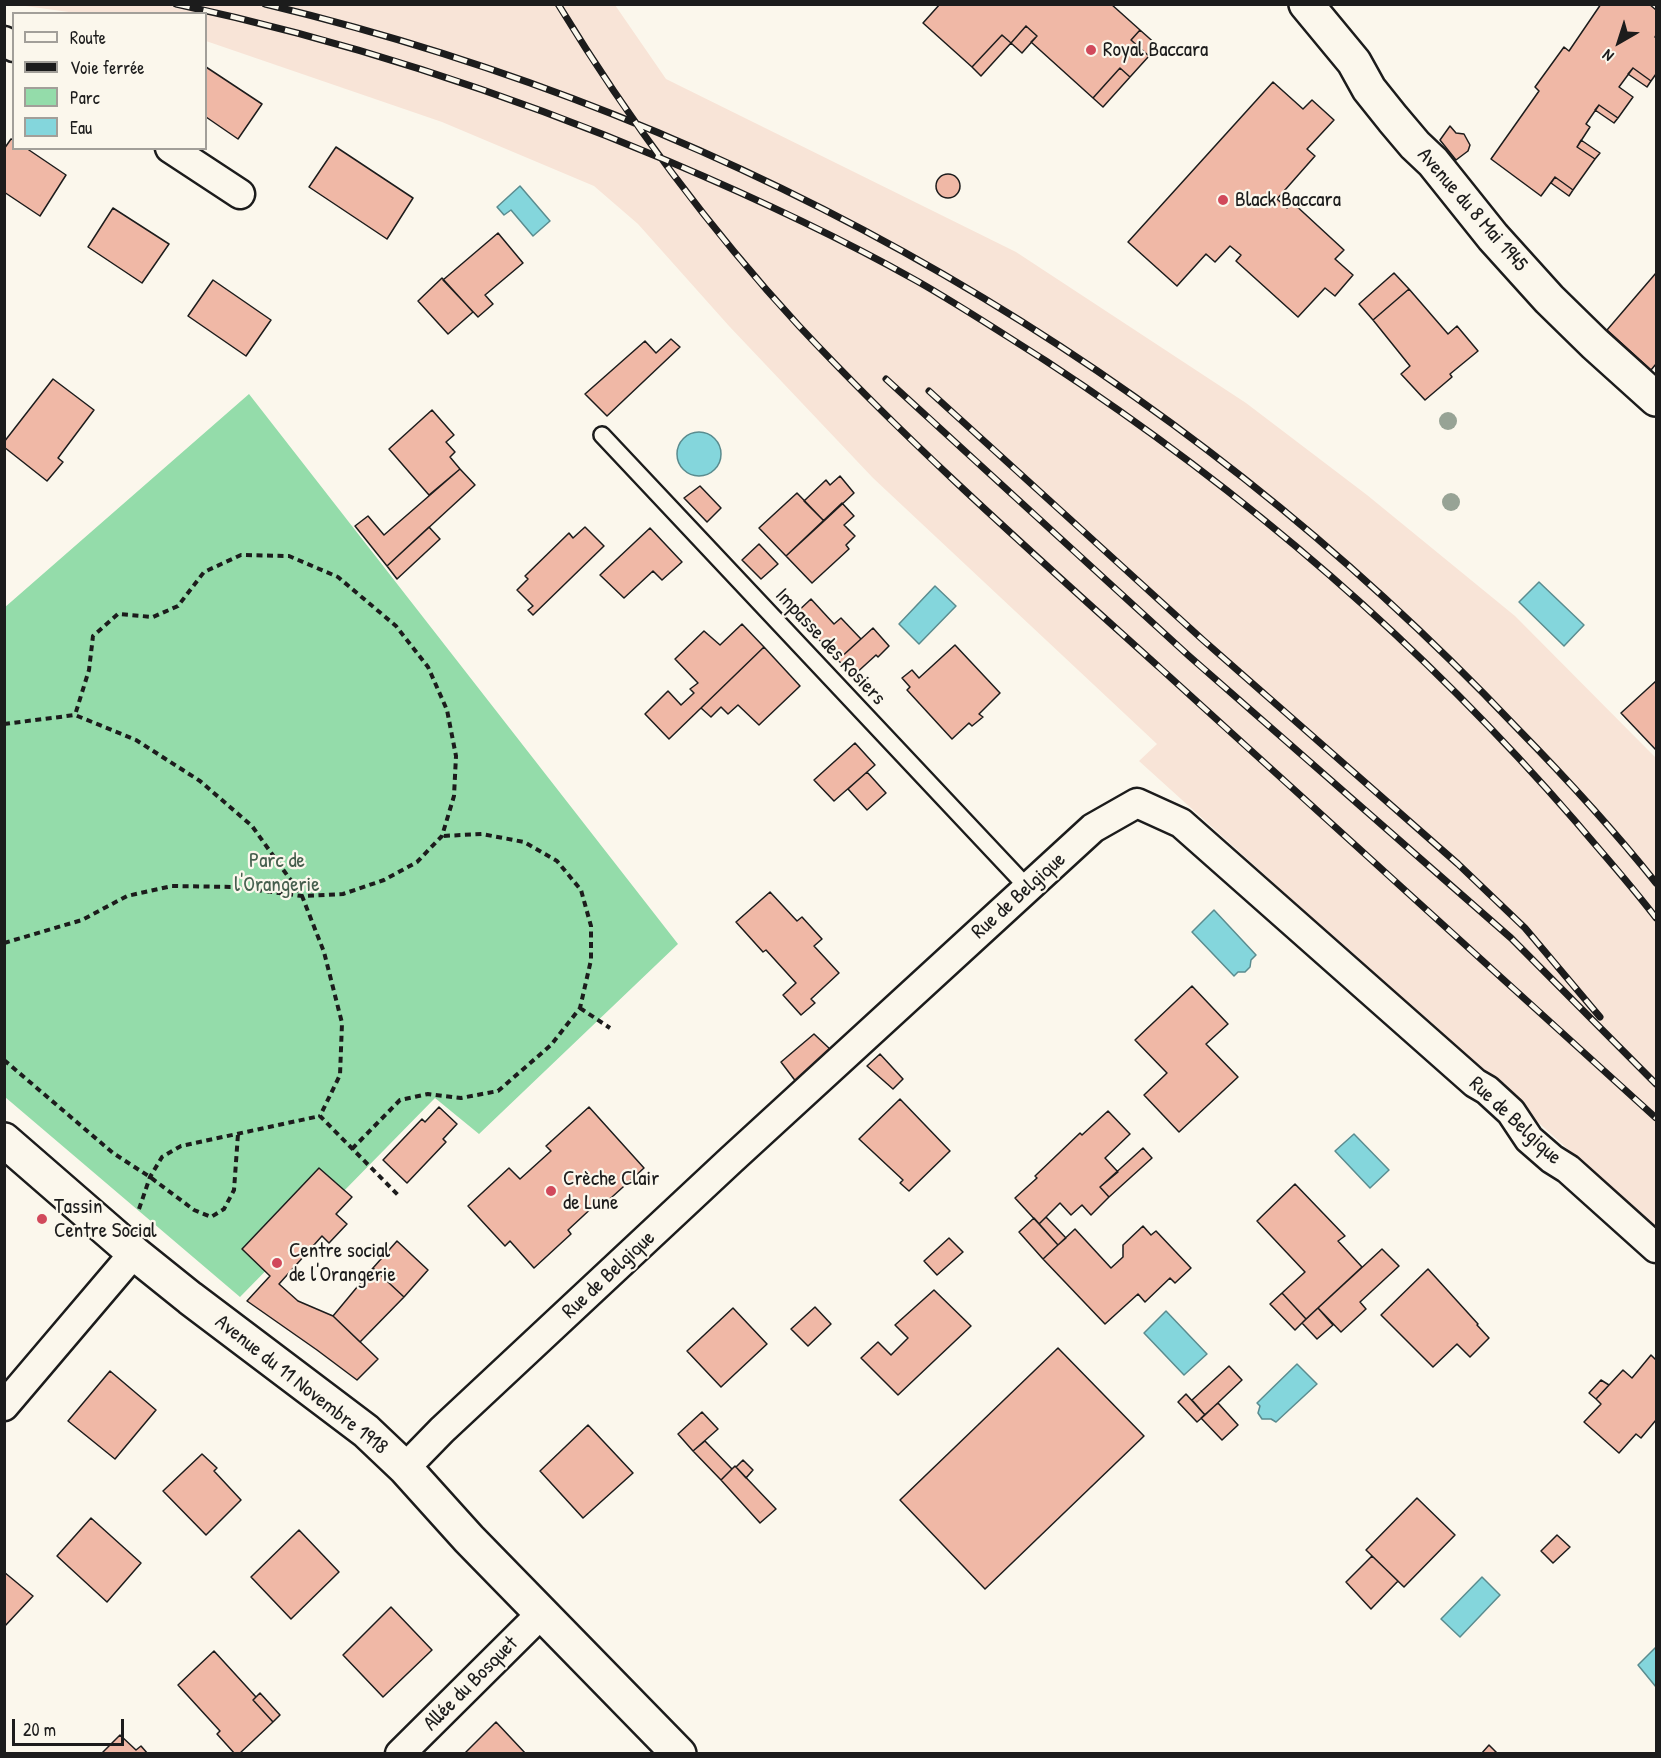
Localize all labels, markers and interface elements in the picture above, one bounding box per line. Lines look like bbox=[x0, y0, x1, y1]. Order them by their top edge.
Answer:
legend bbox=[12, 12, 207, 150]
north arrow bbox=[1589, 12, 1649, 72]
text: Route bbox=[70, 25, 106, 50]
place label: Royal Baccara bbox=[1103, 37, 1208, 63]
marker: Royal Baccara bbox=[1084, 43, 1098, 57]
text: N bbox=[1597, 45, 1618, 67]
text: Voie ferrée bbox=[70, 55, 145, 80]
text: Parc bbox=[70, 85, 100, 110]
text: Eau bbox=[70, 115, 92, 140]
street label: Avenue du 8 Mai 1945 bbox=[1411, 143, 1533, 277]
place label: Black Baccara bbox=[1235, 187, 1341, 213]
marker: Black Baccara bbox=[1216, 193, 1230, 207]
street label: Impasse des Rosiers bbox=[769, 583, 891, 711]
street label: Rue de Belgique bbox=[967, 847, 1071, 945]
park label: Parc de l'Orangerie bbox=[234, 848, 320, 898]
street label: Rue de Belgique bbox=[1463, 1072, 1567, 1170]
place label: Crèche Clair de Lune bbox=[563, 1166, 659, 1216]
marker: Crèche Clair de Lune bbox=[544, 1184, 558, 1198]
place label: Tassin Centre Social bbox=[54, 1194, 157, 1244]
marker: Tassin Centre Social bbox=[35, 1212, 49, 1226]
street label: Rue de Belgique bbox=[557, 1226, 661, 1324]
place label: Centre social de l'Orangerie bbox=[289, 1238, 396, 1288]
marker: Centre social de l'Orangerie bbox=[270, 1256, 284, 1270]
street label: Avenue du 11 Novembre 1918 bbox=[210, 1310, 392, 1460]
street label: Allée du Bosquet bbox=[419, 1632, 523, 1736]
scale bar bbox=[15, 1707, 128, 1745]
text: 20 m bbox=[23, 1717, 56, 1742]

